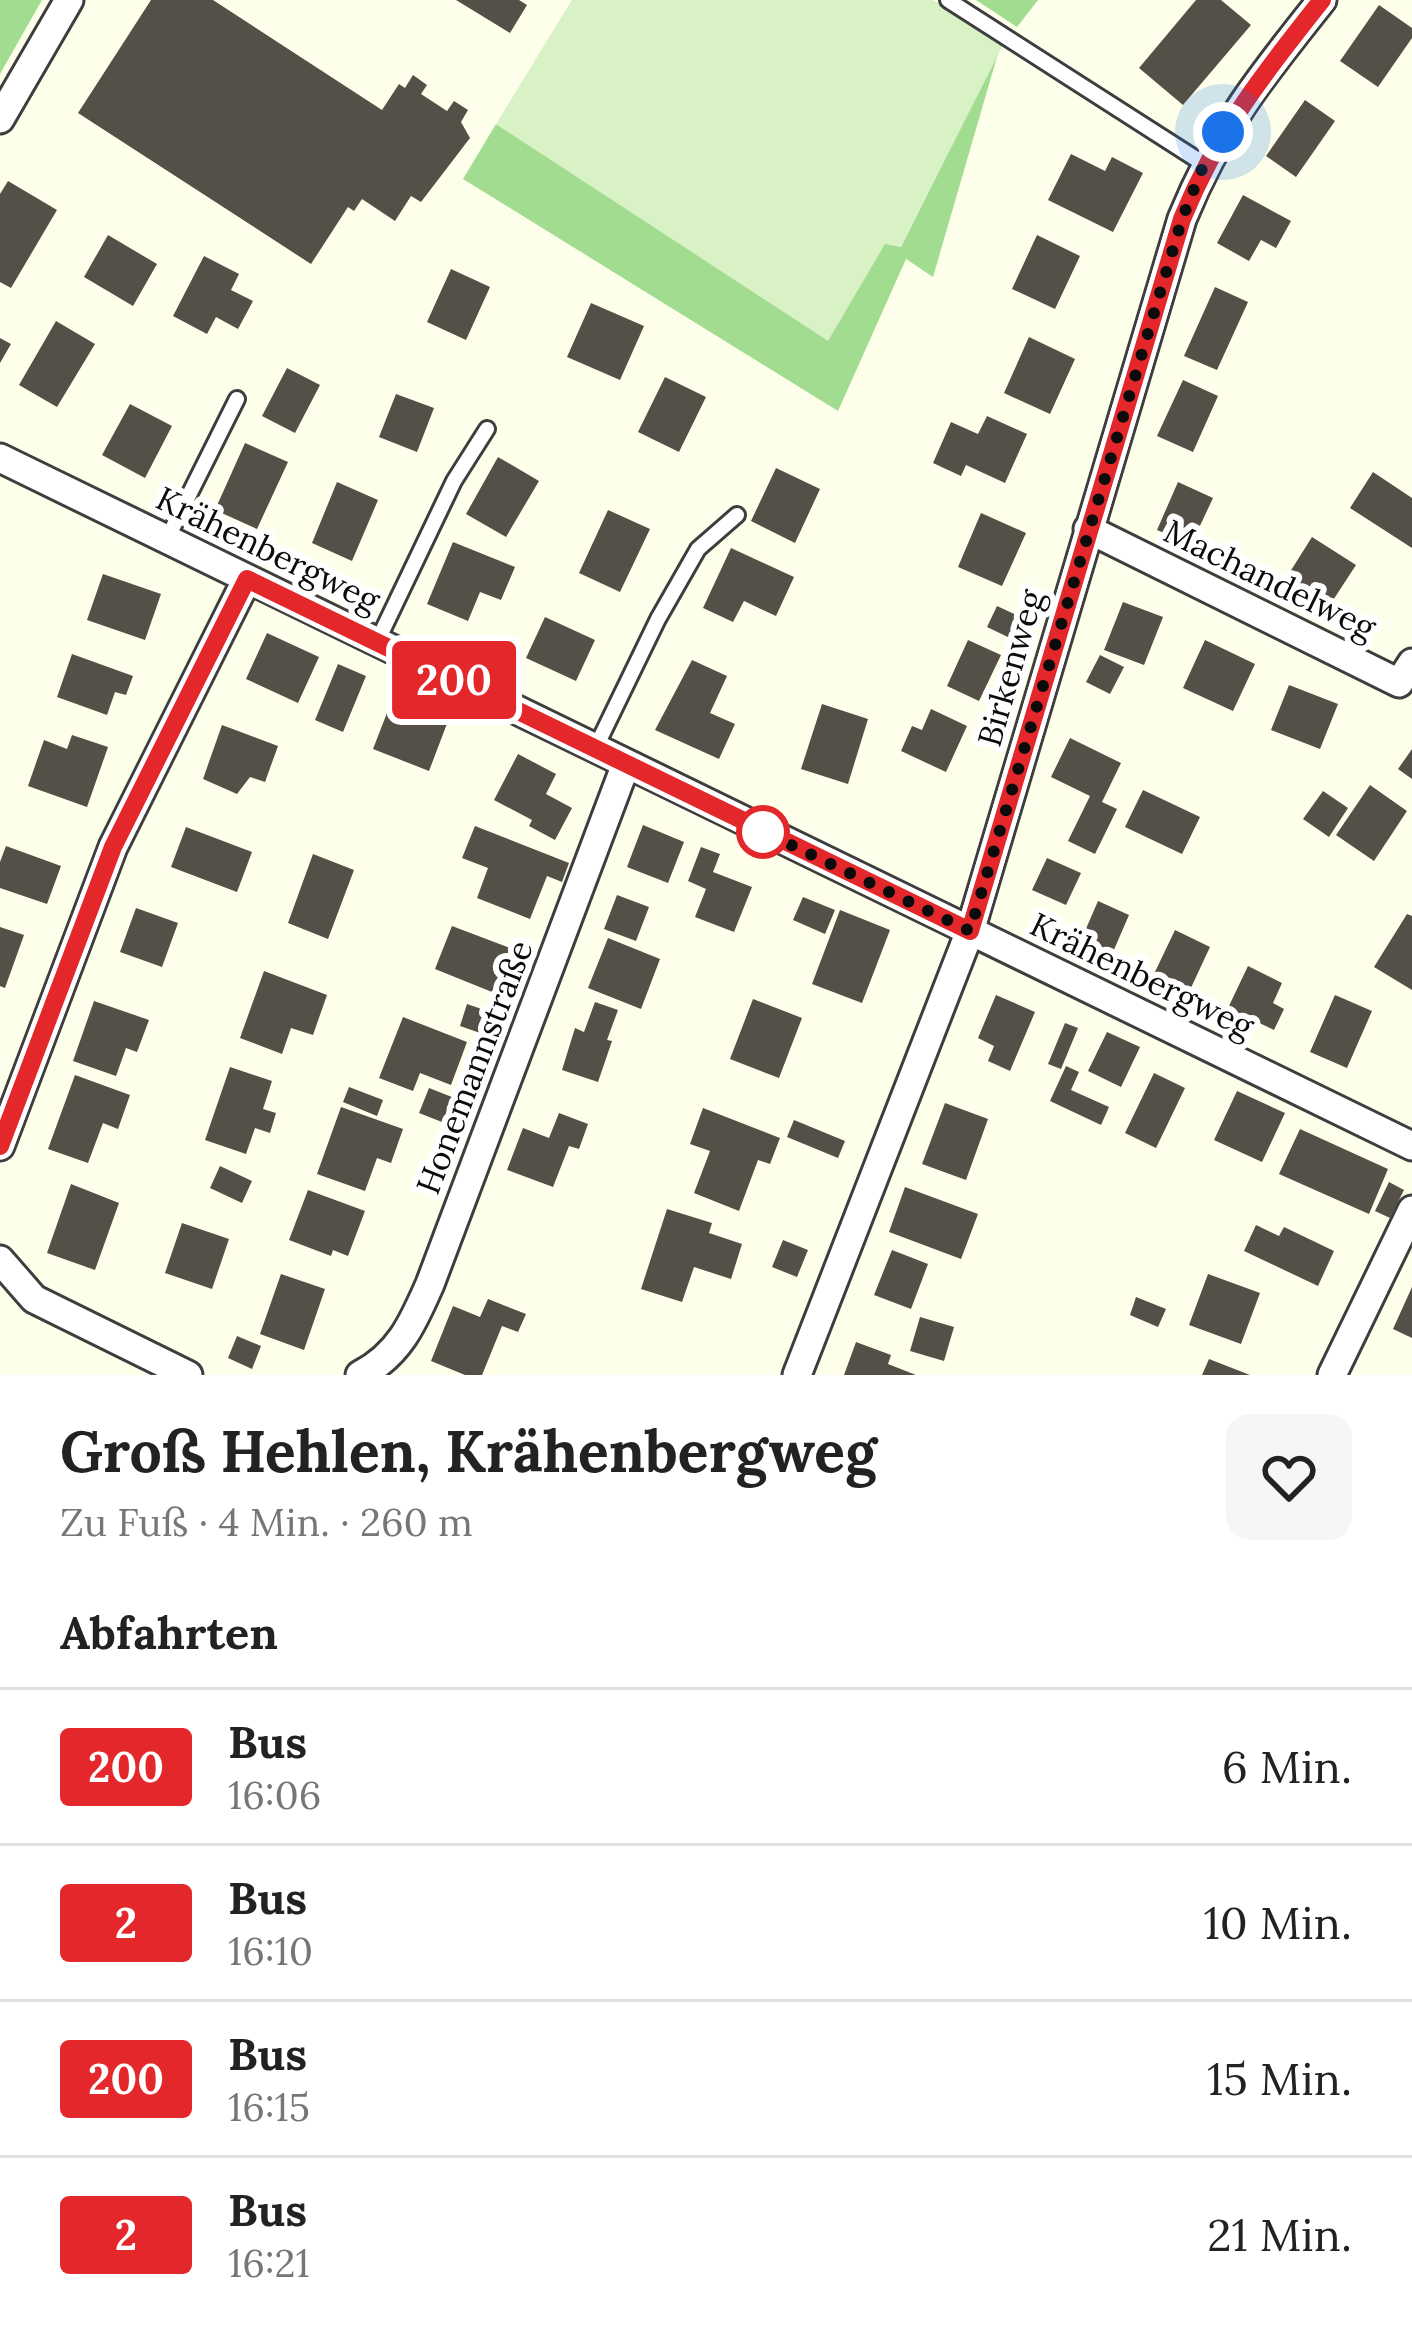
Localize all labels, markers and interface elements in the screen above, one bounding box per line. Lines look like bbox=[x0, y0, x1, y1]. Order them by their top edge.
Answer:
your location bbox=[1193, 102, 1253, 162]
street label: Krähenbergweg bbox=[149, 477, 387, 622]
street label: Machandelweg bbox=[1157, 510, 1383, 649]
street label: Birkenweg bbox=[968, 584, 1053, 751]
line badge: 200 bbox=[385, 641, 523, 719]
text: 200 bbox=[416, 653, 492, 707]
unlabelled marker bbox=[738, 807, 788, 857]
street label: Krähenbergweg bbox=[1023, 903, 1261, 1048]
street label: Honemannstraße bbox=[406, 934, 542, 1200]
button: heart bbox=[1226, 1414, 1352, 1540]
text: Groß Hehlen, Krähenbergweg bbox=[60, 1415, 877, 1488]
text: Zu Fuß · 4 Min. · 260 m bbox=[60, 1497, 473, 1547]
text: Abfahrten bbox=[60, 1604, 278, 1661]
text: Bus bbox=[228, 1713, 307, 1770]
text: 6 Min. bbox=[1222, 1738, 1352, 1795]
text: 200 bbox=[88, 1740, 164, 1794]
text: 16:06 bbox=[228, 1770, 321, 1820]
text: Bus bbox=[228, 1869, 307, 1926]
text: 10 Min. bbox=[1203, 1894, 1352, 1951]
text: 2 bbox=[115, 1896, 137, 1950]
text: 16:10 bbox=[228, 1926, 313, 1976]
text: Bus bbox=[228, 2025, 307, 2082]
text: 15 Min. bbox=[1207, 2050, 1352, 2107]
text: 200 bbox=[88, 2052, 164, 2106]
text: 16:15 bbox=[228, 2082, 310, 2132]
text: Bus bbox=[228, 2181, 307, 2238]
text: 21 Min. bbox=[1207, 2206, 1352, 2263]
text: 2 bbox=[115, 2208, 137, 2262]
text: 16:21 bbox=[228, 2238, 310, 2288]

